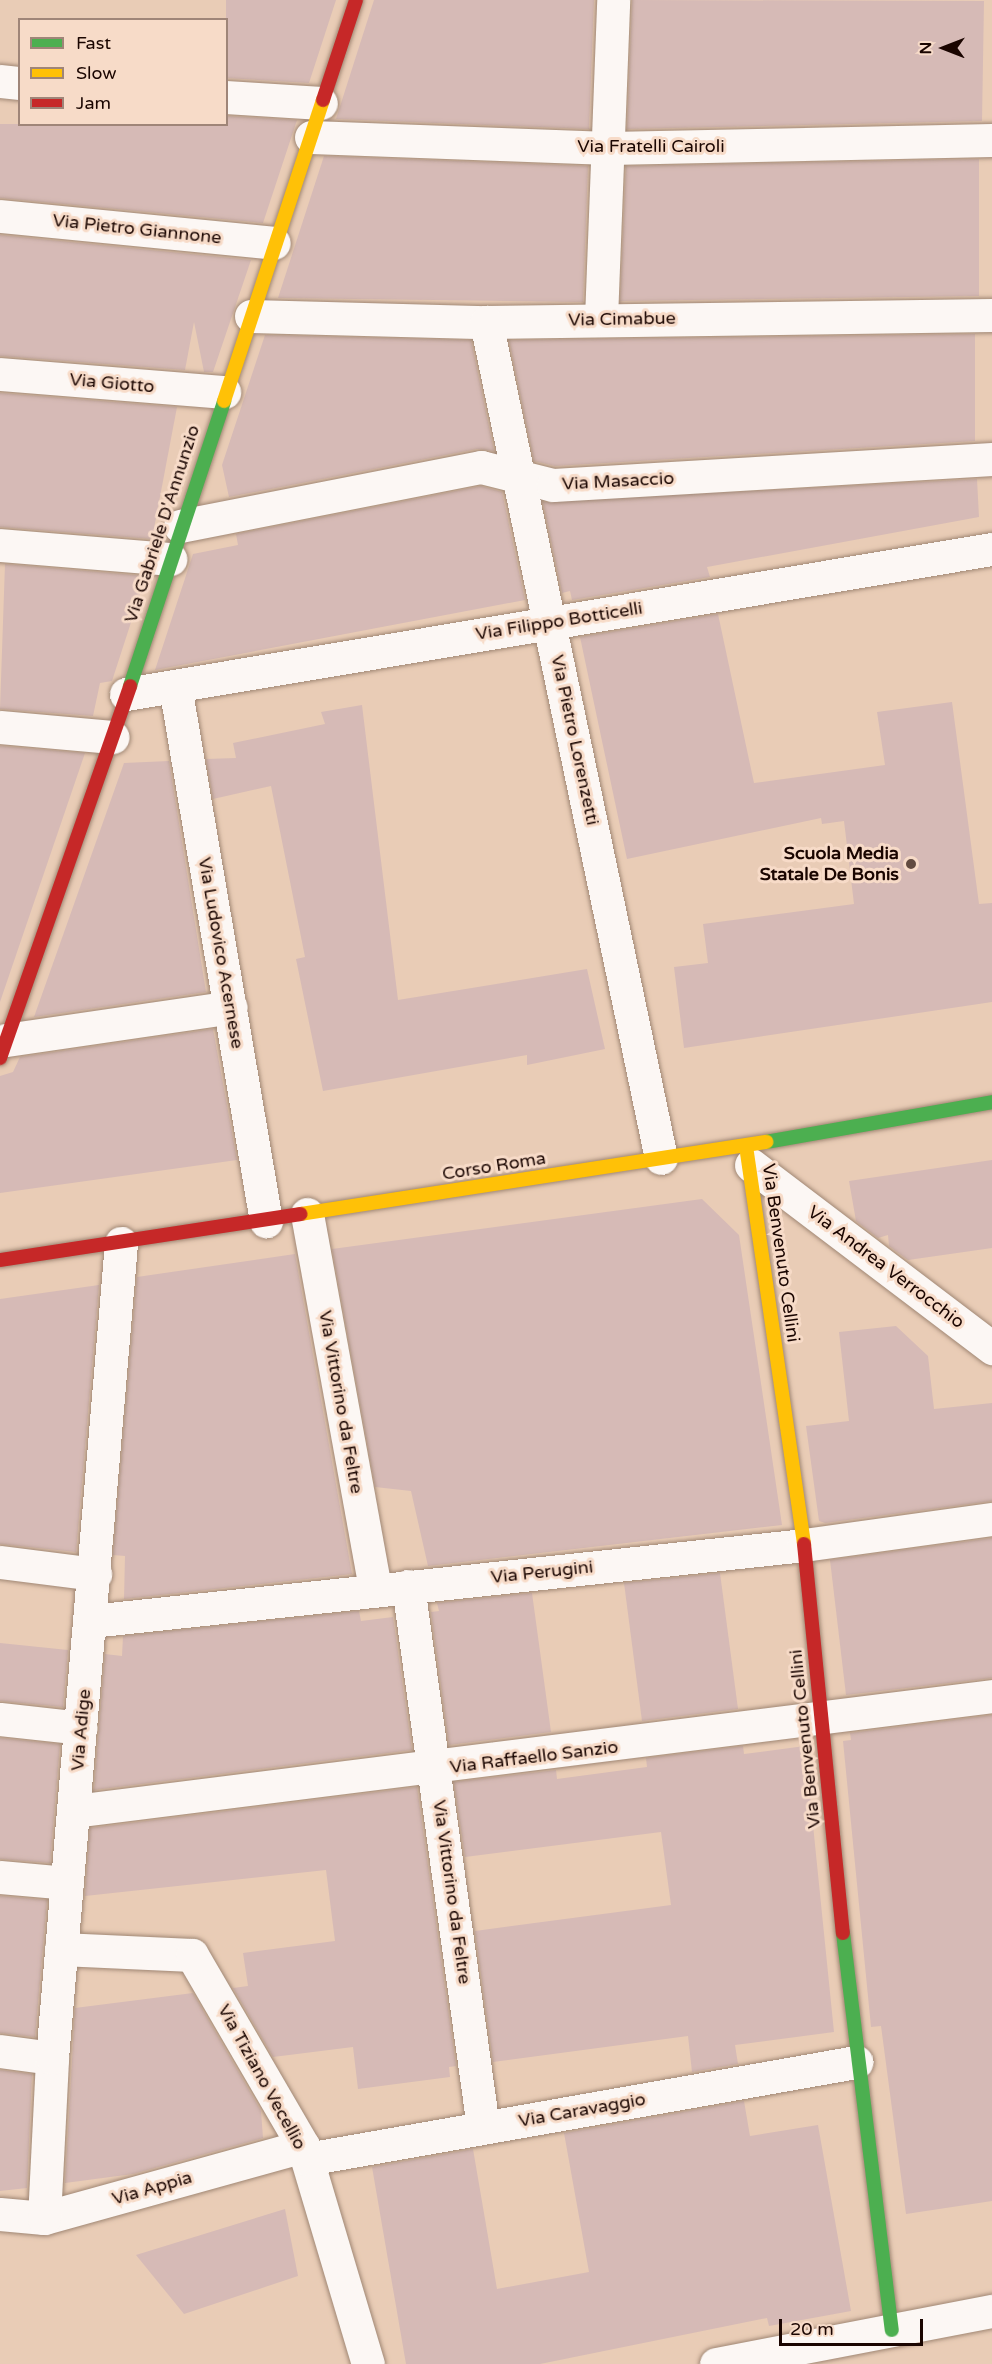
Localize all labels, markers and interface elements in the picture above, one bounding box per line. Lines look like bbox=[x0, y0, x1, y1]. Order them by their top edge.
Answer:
legend bbox=[18, 18, 228, 126]
north arrow bbox=[914, 18, 974, 78]
text: Fast bbox=[76, 32, 111, 54]
text: N bbox=[916, 42, 936, 54]
text: Slow bbox=[76, 62, 117, 84]
text: Jam bbox=[76, 92, 111, 114]
street label: Via Fratelli Cairoli bbox=[577, 135, 725, 157]
street label: Via Pietro Giannone bbox=[52, 209, 222, 249]
street label: Via Cimabue bbox=[568, 307, 676, 331]
street label: Via Giotto bbox=[69, 369, 155, 397]
street label: Via Gabriele D'Annunzio bbox=[120, 422, 204, 626]
street label: Via Masaccio bbox=[561, 467, 675, 495]
street label: Via Filippo Botticelli bbox=[474, 597, 644, 645]
street label: Via Pietro Lorenzetti bbox=[546, 653, 604, 827]
place label: Scuola Media Statale De Bonis bbox=[760, 843, 899, 886]
street label: Via Ludovico Acernese bbox=[194, 856, 248, 1050]
marker: Scuola Media Statale De Bonis bbox=[904, 857, 918, 871]
street label: Corso Roma bbox=[441, 1147, 547, 1185]
street label: Via Benvenuto Cellini bbox=[758, 1162, 804, 1344]
street label: Via Andrea Verrocchio bbox=[803, 1201, 969, 1333]
street label: Via Vittorino da Feltre bbox=[314, 1309, 368, 1495]
street label: Via Perugini bbox=[490, 1556, 594, 1588]
street label: Via Benvenuto Cellini bbox=[785, 1648, 825, 1830]
street label: Via Adige bbox=[67, 1688, 95, 1772]
street label: Via Raffaello Sanzio bbox=[449, 1736, 619, 1778]
street label: Via Vittorino da Feltre bbox=[428, 1799, 476, 1985]
street label: Via Tiziano Vecellio bbox=[213, 2001, 311, 2153]
street label: Via Caravaggio bbox=[517, 2088, 647, 2132]
street label: Via Appia bbox=[110, 2166, 194, 2210]
scale bar bbox=[782, 2307, 926, 2345]
text: 20 m bbox=[790, 2318, 834, 2340]

